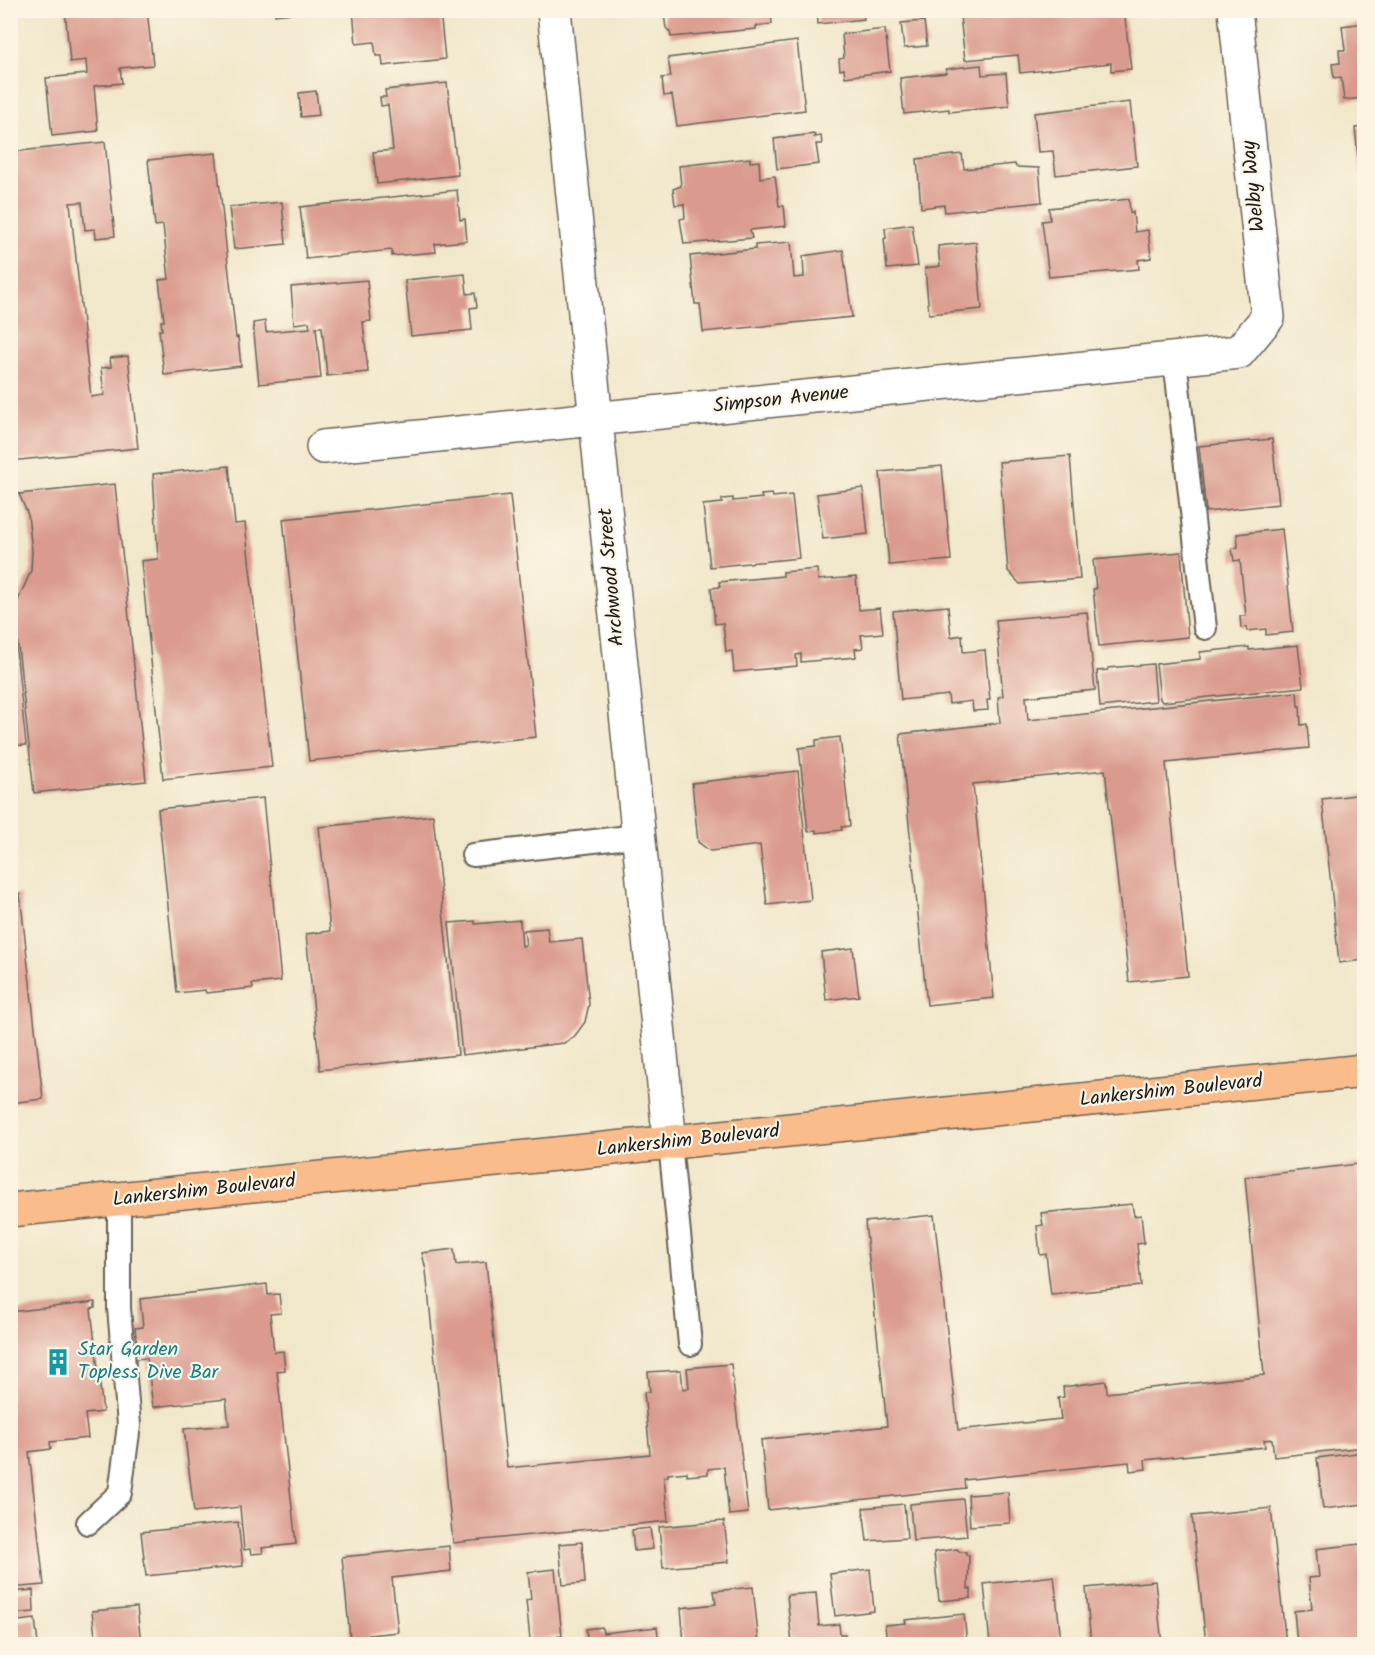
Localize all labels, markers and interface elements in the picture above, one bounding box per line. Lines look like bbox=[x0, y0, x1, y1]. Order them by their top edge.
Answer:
street label: Welby Way bbox=[1233, 138, 1275, 233]
street label: Simpson Avenue bbox=[712, 377, 850, 423]
street label: Archwood Street bbox=[590, 506, 634, 647]
street label: Lankershim Boulevard bbox=[1078, 1065, 1265, 1117]
street label: Lankershim Boulevard bbox=[595, 1115, 782, 1167]
street label: Lankershim Boulevard bbox=[111, 1165, 298, 1217]
place label: Star Garden Topless Dive Bar bbox=[78, 1334, 220, 1389]
building icon: Star Garden Topless Dive Bar bbox=[43, 1347, 73, 1377]

